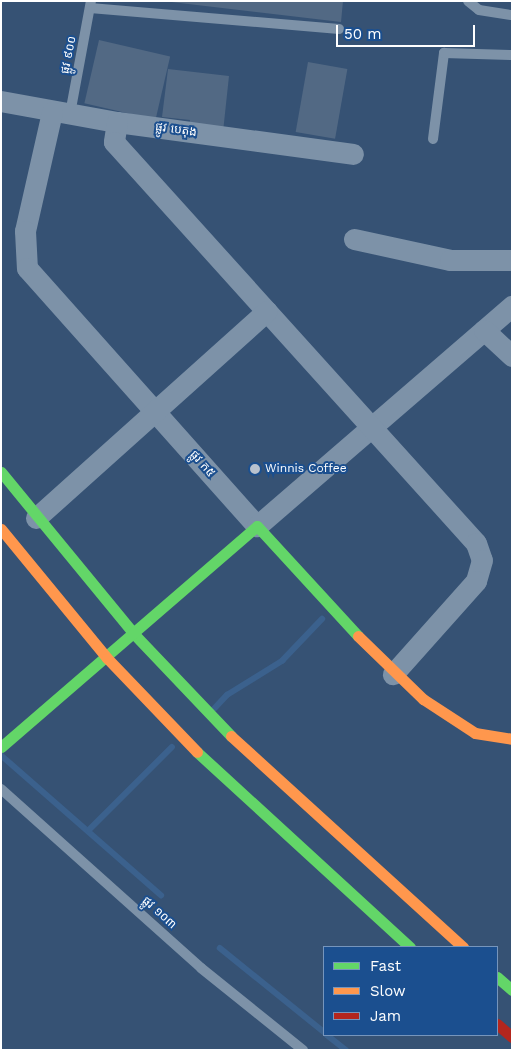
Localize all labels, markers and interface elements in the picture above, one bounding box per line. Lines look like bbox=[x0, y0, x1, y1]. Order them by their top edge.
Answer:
scale bar bbox=[338, 15, 477, 47]
text: 50 m bbox=[344, 25, 381, 43]
street label: ផ្លូវ ៩០០ bbox=[58, 35, 80, 75]
street label: ផ្លូវ បេតុង bbox=[154, 120, 198, 140]
street label: ផ្លូវ ក៥ bbox=[186, 448, 218, 480]
place label: Winnis Coffee bbox=[265, 462, 347, 476]
marker: Winnis Coffee bbox=[249, 463, 261, 475]
street label: ផ្លូវ ១០៣ bbox=[139, 894, 179, 932]
legend bbox=[323, 946, 498, 1036]
text: Fast bbox=[370, 957, 401, 975]
text: Slow bbox=[370, 982, 406, 1000]
text: Jam bbox=[370, 1007, 401, 1025]

